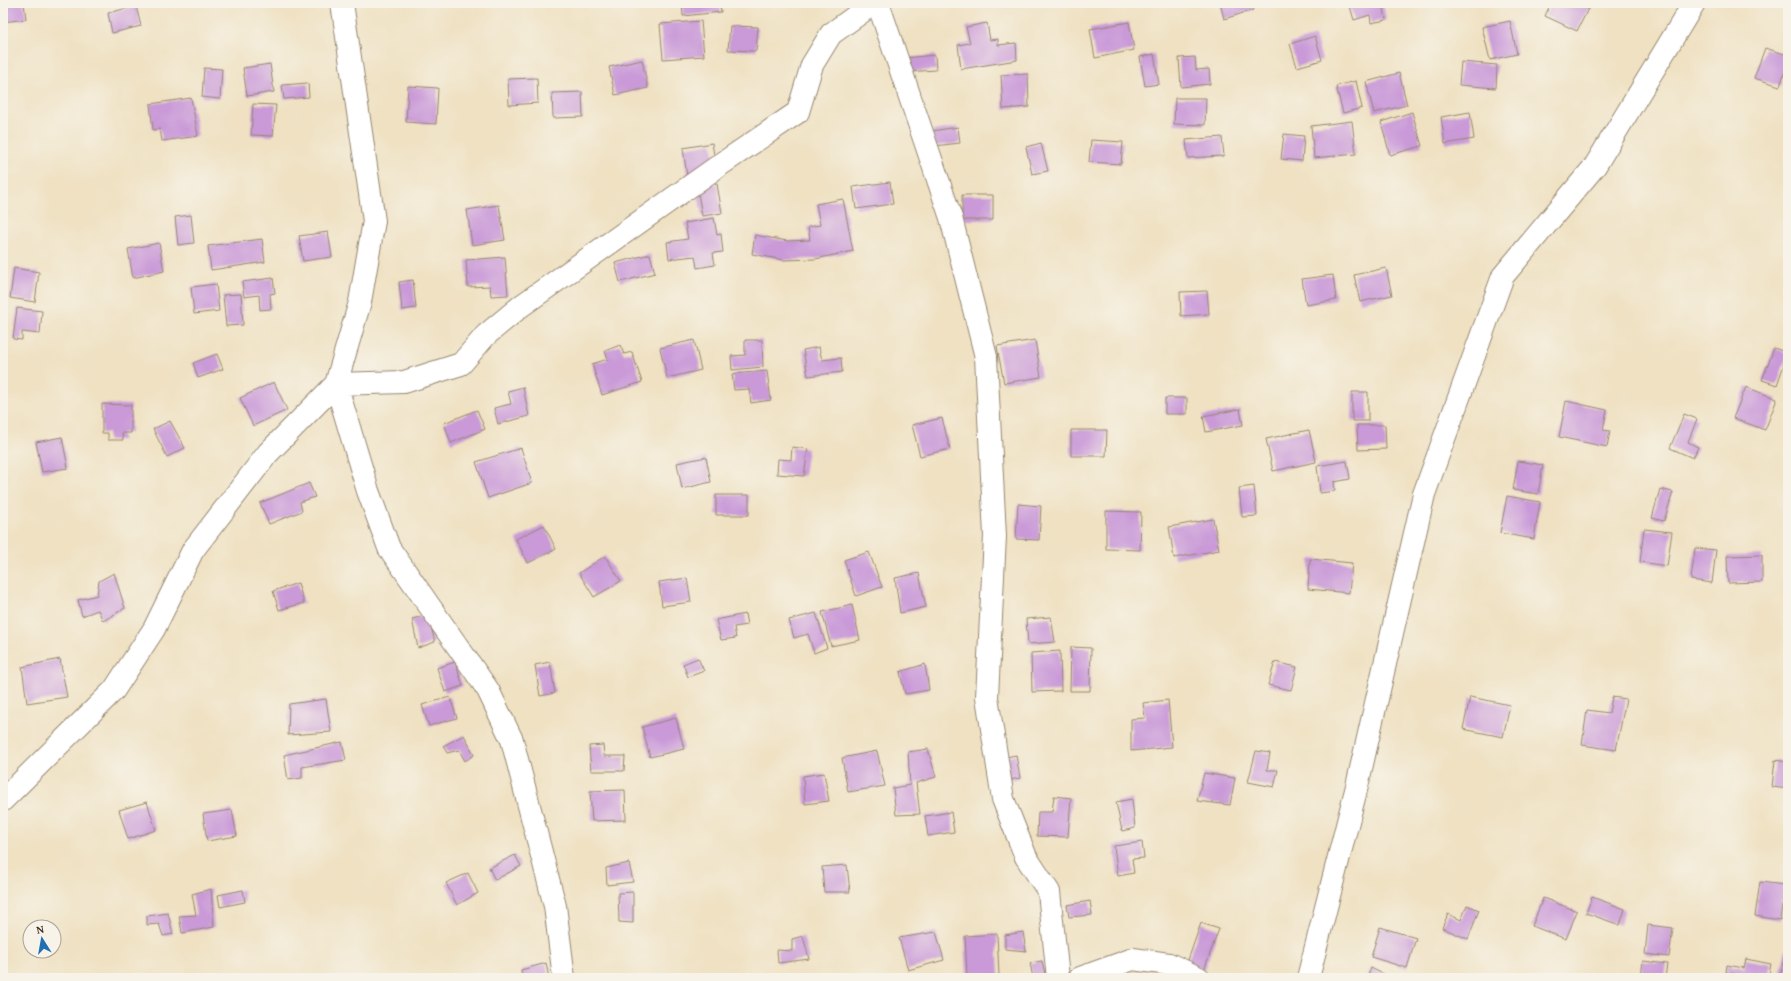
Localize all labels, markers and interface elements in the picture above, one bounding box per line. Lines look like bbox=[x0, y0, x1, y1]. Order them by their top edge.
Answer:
north arrow bbox=[22, 919, 62, 959]
text: N bbox=[35, 921, 46, 938]

